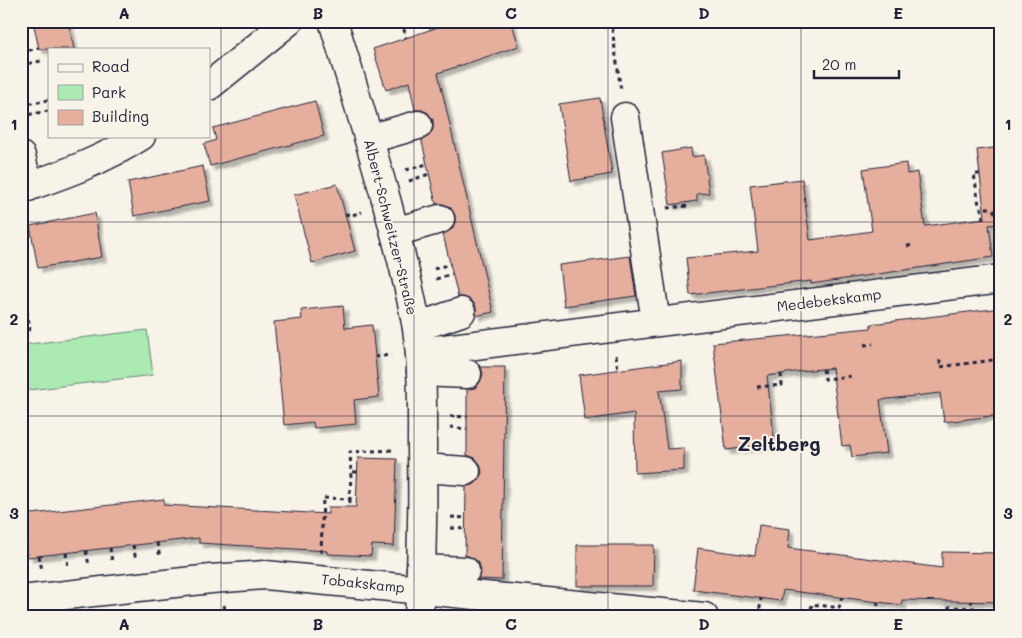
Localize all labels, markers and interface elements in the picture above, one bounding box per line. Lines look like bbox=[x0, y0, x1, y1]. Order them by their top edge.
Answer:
text: A bbox=[118, 2, 130, 23]
text: B bbox=[313, 2, 323, 23]
text: C bbox=[505, 2, 517, 23]
text: D bbox=[698, 2, 710, 23]
text: E bbox=[893, 2, 903, 23]
legend bbox=[48, 48, 210, 138]
scale bar bbox=[814, 48, 900, 80]
text: 20 m bbox=[822, 54, 856, 74]
text: Road bbox=[92, 56, 129, 76]
text: Park bbox=[92, 82, 126, 102]
text: Building bbox=[92, 106, 149, 126]
text: 1 bbox=[10, 113, 18, 134]
text: 1 bbox=[1004, 113, 1012, 134]
street label: Albert-Schweitzer-Straße bbox=[360, 137, 422, 317]
street label: Medebekskamp bbox=[776, 284, 882, 316]
text: 2 bbox=[10, 308, 19, 329]
text: 2 bbox=[1004, 308, 1013, 329]
district label: Zeltberg bbox=[737, 431, 821, 456]
text: 3 bbox=[9, 502, 19, 523]
text: 3 bbox=[1003, 502, 1013, 523]
street label: Tobakskamp bbox=[320, 569, 406, 597]
text: A bbox=[118, 613, 130, 634]
text: B bbox=[313, 613, 323, 634]
text: C bbox=[505, 613, 517, 634]
text: D bbox=[698, 613, 710, 634]
text: E bbox=[893, 613, 903, 634]

